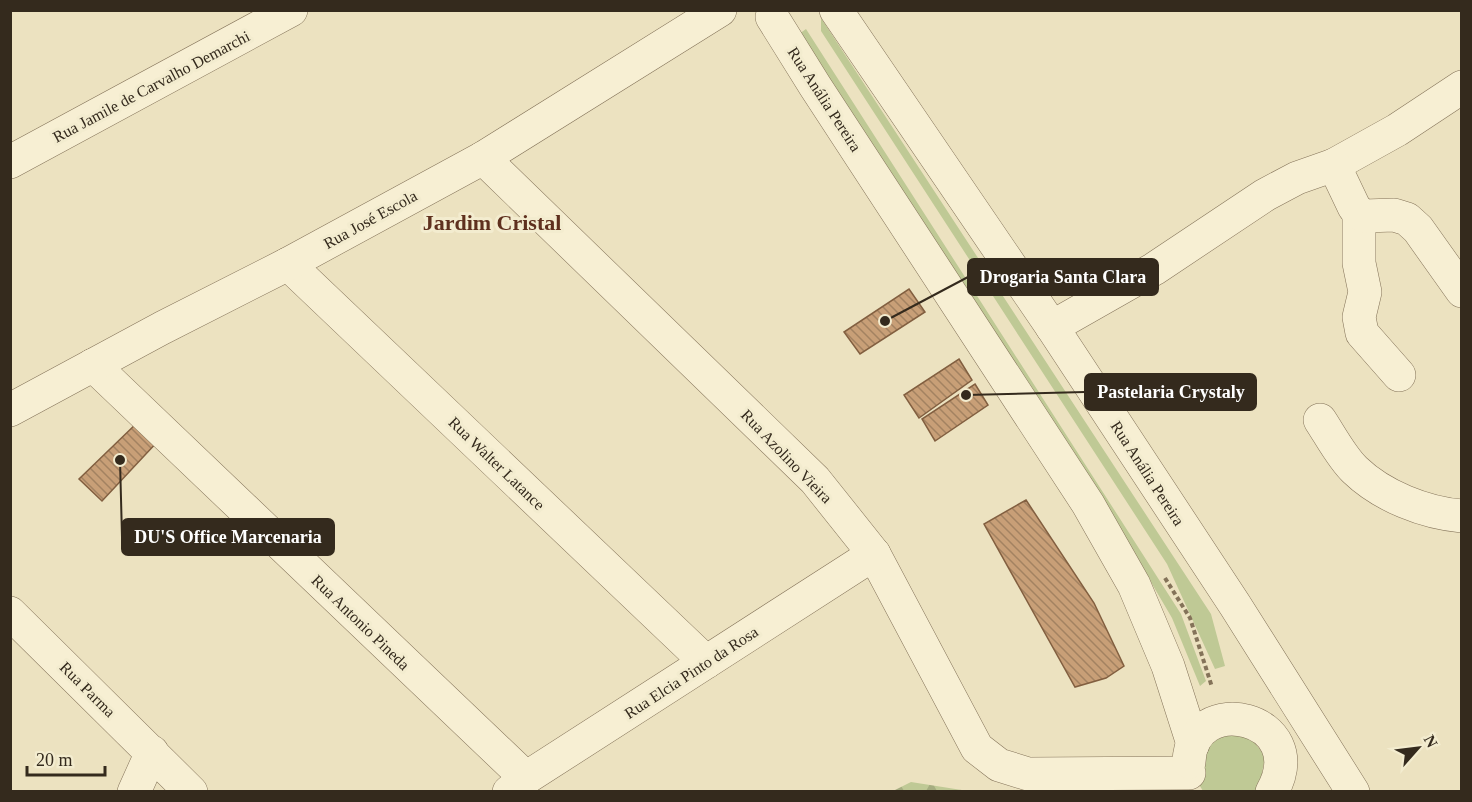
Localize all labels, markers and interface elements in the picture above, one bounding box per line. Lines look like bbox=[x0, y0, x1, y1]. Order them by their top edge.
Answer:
street label: Rua Jamile de Carvalho Demarchi bbox=[50, 27, 253, 146]
street label: Rua Anália Pereira bbox=[785, 44, 865, 155]
street label: Rua José Escola bbox=[321, 187, 420, 252]
district label: Jardim Cristal bbox=[423, 210, 561, 235]
callout: Drogaria Santa Clara bbox=[968, 259, 1158, 295]
text: Drogaria Santa Clara bbox=[980, 267, 1146, 287]
callout: Pastelaria Crystaly bbox=[1085, 374, 1256, 410]
text: Pastelaria Crystaly bbox=[1097, 382, 1245, 402]
street label: Rua Azolino Vieira bbox=[738, 406, 836, 507]
street label: Rua Walter Latance bbox=[445, 413, 548, 513]
street label: Rua Anália Pereira bbox=[1108, 418, 1188, 529]
callout: DU'S Office Marcenaria bbox=[122, 519, 334, 555]
text: DU'S Office Marcenaria bbox=[134, 527, 322, 547]
street label: Rua Antonio Pineda bbox=[308, 571, 413, 673]
street label: Rua Elcia Pinto da Rosa bbox=[621, 623, 761, 722]
street label: Rua Parma bbox=[57, 658, 119, 720]
north arrow bbox=[1388, 718, 1448, 778]
text: N bbox=[1421, 732, 1441, 751]
scale bar bbox=[27, 739, 105, 777]
text: 20 m bbox=[36, 750, 73, 770]

